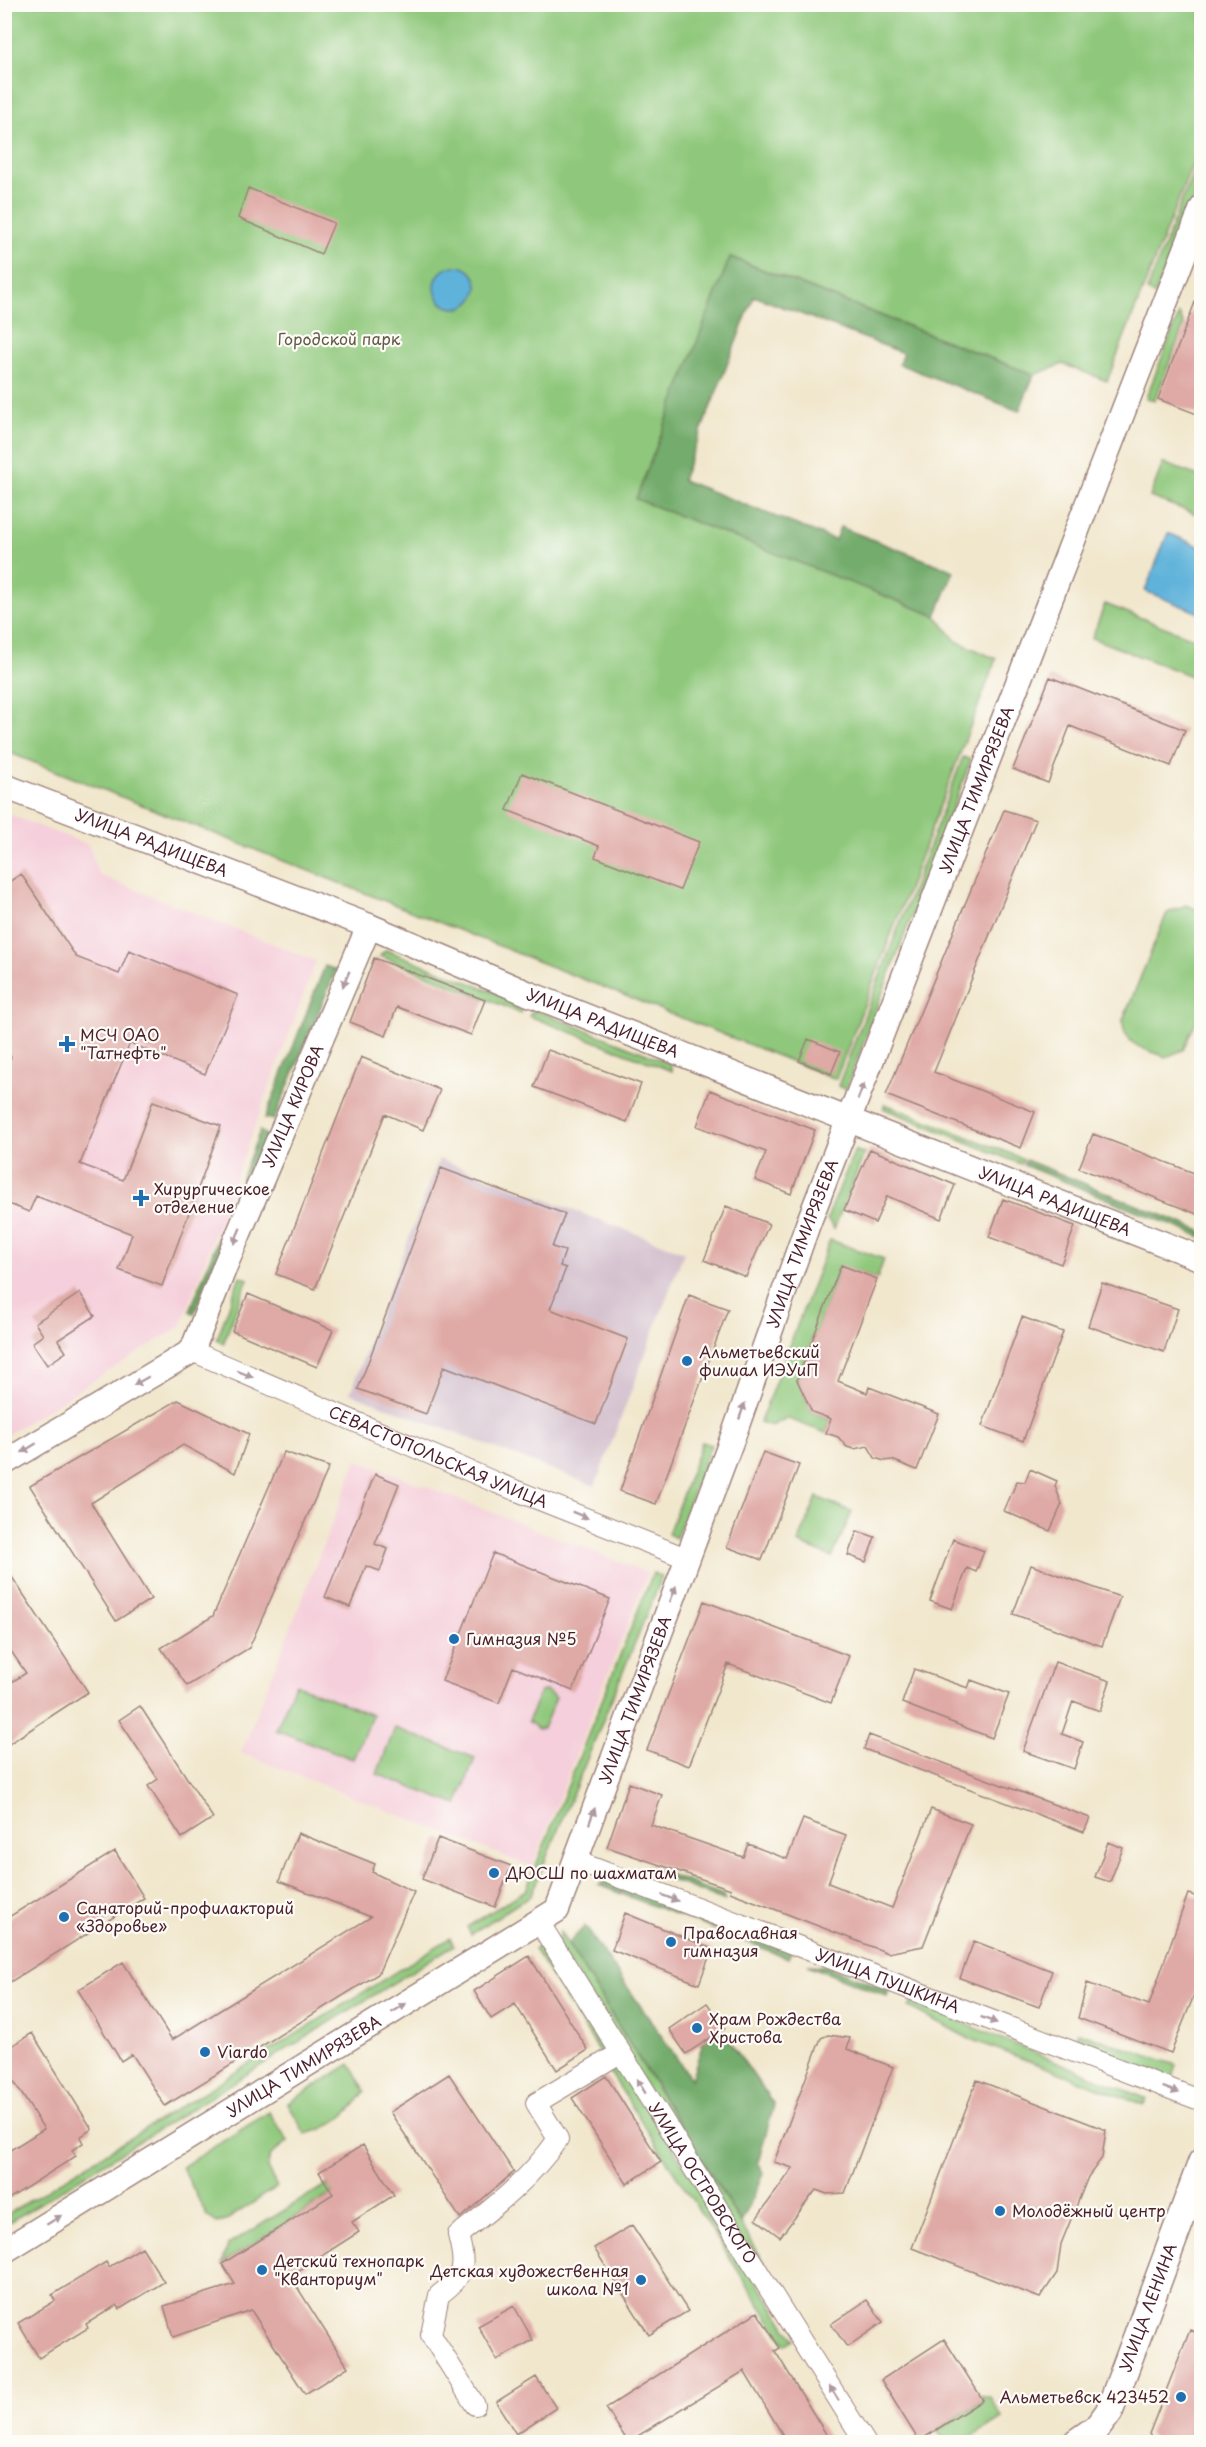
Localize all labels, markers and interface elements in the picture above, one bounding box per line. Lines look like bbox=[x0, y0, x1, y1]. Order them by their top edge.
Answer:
park label: Городской парк bbox=[278, 326, 401, 350]
street label: УЛИЦА ТИМИРЯЗЕВА bbox=[932, 702, 1019, 876]
street label: УЛИЦА РАДИЩЕВА bbox=[72, 802, 232, 882]
one-way arrow bbox=[341, 971, 351, 989]
street label: УЛИЦА РАДИЩЕВА bbox=[524, 981, 683, 1063]
place label: МСЧ ОАО "Татнефть" bbox=[80, 1022, 167, 1064]
marker: МСЧ ОАО "Татнефть" bbox=[58, 1035, 76, 1053]
street label: УЛИЦА КИРОВА bbox=[255, 1040, 329, 1170]
one-way arrow bbox=[856, 1081, 866, 1099]
street label: УЛИЦА ТИМИРЯЗЕВА bbox=[760, 1155, 843, 1330]
street label: УЛИЦА РАДИЩЕВА bbox=[976, 1159, 1135, 1241]
place label: Хирургическое отделение bbox=[154, 1176, 270, 1218]
marker: Хирургическое отделение bbox=[132, 1189, 150, 1207]
one-way arrow bbox=[232, 1228, 242, 1246]
place label: Альметьевский филиал ИЭУиП bbox=[699, 1339, 820, 1381]
marker: Альметьевский филиал ИЭУиП bbox=[680, 1354, 694, 1368]
one-way arrow bbox=[237, 1369, 255, 1379]
one-way arrow bbox=[133, 1375, 149, 1386]
street label: СЕВАСТОПОЛЬСКАЯ УЛИЦА bbox=[325, 1399, 552, 1513]
one-way arrow bbox=[738, 1402, 748, 1420]
one-way arrow bbox=[21, 1442, 37, 1453]
one-way arrow bbox=[571, 1511, 589, 1521]
one-way arrow bbox=[669, 1584, 679, 1602]
street label: УЛИЦА ТИМИРЯЗЕВА bbox=[592, 1612, 677, 1787]
place label: Гимназия №5 bbox=[466, 1626, 577, 1650]
marker: Гимназия №5 bbox=[447, 1632, 461, 1646]
one-way arrow bbox=[588, 1807, 598, 1825]
place label: ДЮСШ по шахматам bbox=[505, 1860, 677, 1884]
marker: ДЮСШ по шахматам bbox=[487, 1866, 501, 1880]
one-way arrow bbox=[661, 1893, 679, 1903]
place label: Санаторий-профилакторий «Здоровье» bbox=[76, 1895, 294, 1937]
marker: Санаторий-профилакторий «Здоровье» bbox=[57, 1910, 71, 1924]
place label: Православная гимназия bbox=[683, 1920, 798, 1962]
marker: Православная гимназия bbox=[664, 1935, 678, 1949]
street label: УЛИЦА ПУШКИНА bbox=[813, 1941, 964, 2018]
one-way arrow bbox=[391, 2002, 407, 2013]
place label: Храм Рождества Христова bbox=[709, 2006, 841, 2048]
street label: УЛИЦА ТИМИРЯЗЕВА bbox=[221, 2008, 385, 2122]
one-way arrow bbox=[980, 2016, 998, 2025]
marker: Храм Рождества Христова bbox=[690, 2021, 704, 2035]
place label: Viardo bbox=[217, 2039, 268, 2063]
marker: Viardo bbox=[198, 2045, 212, 2059]
one-way arrow bbox=[635, 2078, 646, 2094]
one-way arrow bbox=[1163, 2085, 1181, 2095]
street label: УЛИЦА ОСТРОВСКОГО bbox=[644, 2097, 763, 2268]
place label: Молодёжный центр bbox=[1012, 2198, 1166, 2222]
marker: Молодёжный центр bbox=[993, 2204, 1007, 2218]
one-way arrow bbox=[46, 2215, 62, 2226]
street label: УЛИЦА ЛЕНИНА bbox=[1112, 2239, 1182, 2375]
place label: Детский технопарк "Кванториум" bbox=[273, 2248, 425, 2290]
place label: Детская художественная школа №1 bbox=[430, 2258, 629, 2300]
marker: Детский технопарк "Кванториум" bbox=[255, 2263, 269, 2277]
marker: Детская художественная школа №1 bbox=[634, 2273, 648, 2287]
place label: Альметьевск 423452 bbox=[999, 2384, 1169, 2408]
one-way arrow bbox=[829, 2385, 840, 2401]
marker: Альметьевск 423452 bbox=[1174, 2390, 1188, 2404]

